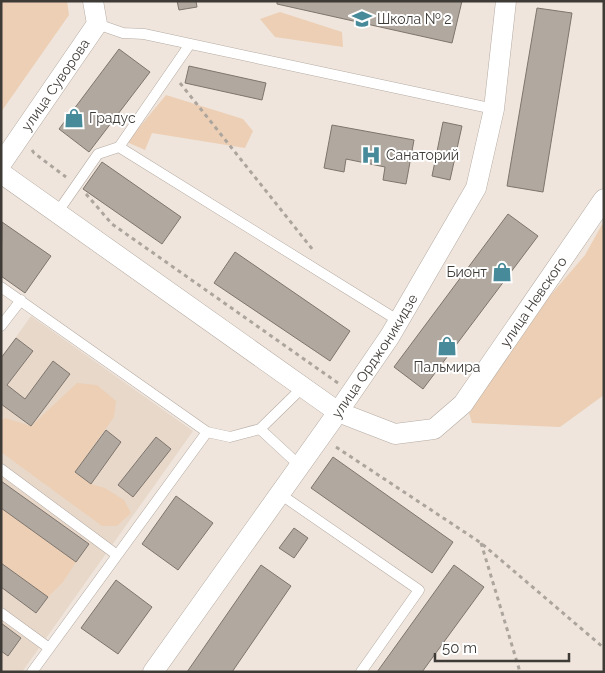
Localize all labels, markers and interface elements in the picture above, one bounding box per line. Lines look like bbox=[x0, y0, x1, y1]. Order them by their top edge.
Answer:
school or university icon: Школа № 2 bbox=[351, 8, 373, 30]
place label: Школа № 2 bbox=[377, 11, 452, 27]
street label: улица Суворова bbox=[18, 36, 93, 134]
shop icon: Градус bbox=[63, 107, 85, 129]
place label: Градус bbox=[89, 110, 136, 126]
hospital icon: Санаторий bbox=[360, 144, 382, 166]
place label: Санаторий bbox=[386, 147, 459, 163]
street label: улица Невского bbox=[497, 253, 570, 350]
shop icon: Бионт bbox=[491, 261, 513, 283]
place label: Бионт bbox=[446, 264, 487, 280]
street label: улица Орджоникидзе bbox=[328, 291, 421, 421]
shop icon: Пальмира bbox=[436, 335, 458, 357]
place label: Пальмира bbox=[414, 359, 480, 375]
scale bar bbox=[435, 630, 569, 662]
text: 50 m bbox=[442, 639, 477, 657]

